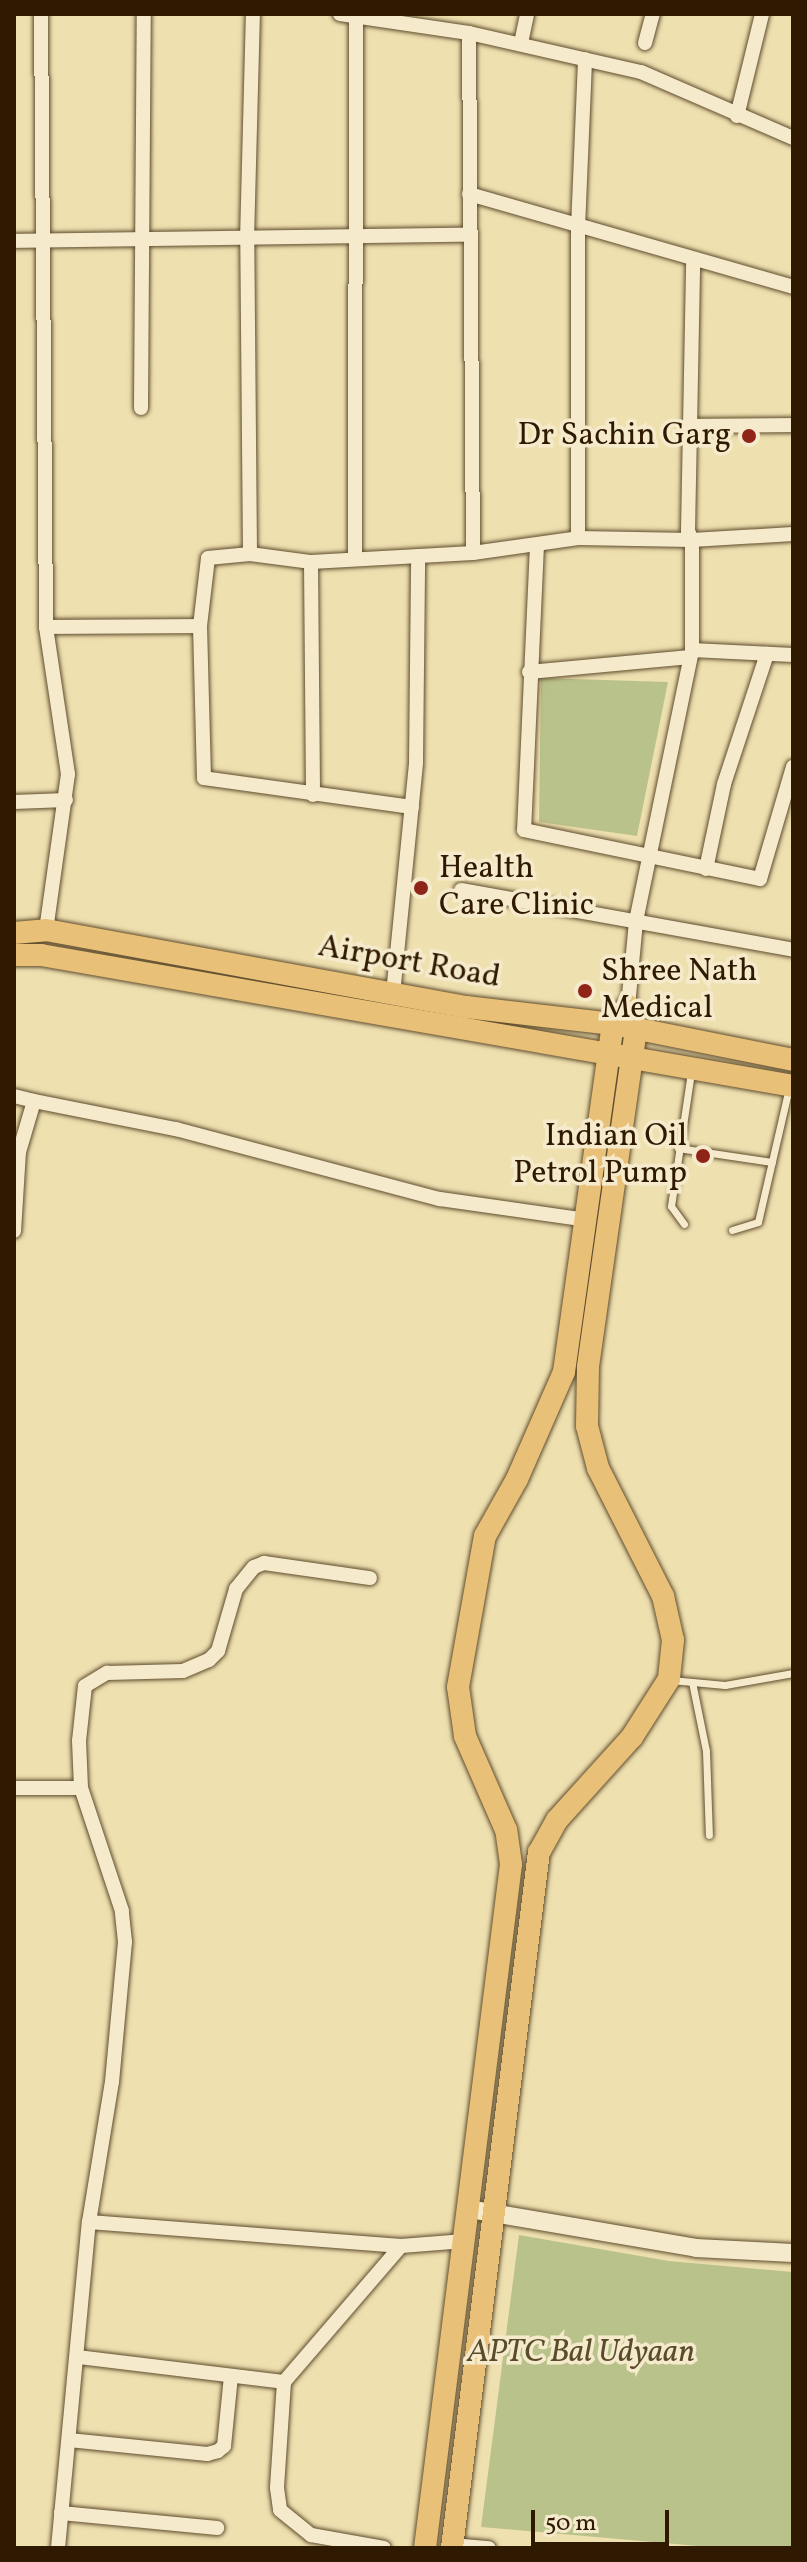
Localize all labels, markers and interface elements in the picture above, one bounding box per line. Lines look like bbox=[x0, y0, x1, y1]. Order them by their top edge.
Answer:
place label: Dr Sachin Garg bbox=[517, 417, 731, 455]
marker: Dr Sachin Garg bbox=[738, 425, 760, 447]
place label: Health Care Clinic bbox=[439, 851, 594, 926]
marker: Health Care Clinic bbox=[410, 877, 432, 899]
street label: Airport Road bbox=[315, 928, 503, 998]
place label: Shree Nath Medical bbox=[601, 954, 757, 1029]
marker: Shree Nath Medical bbox=[576, 982, 594, 1000]
place label: Indian Oil Petrol Pump bbox=[513, 1119, 687, 1194]
marker: Indian Oil Petrol Pump bbox=[694, 1147, 712, 1165]
park label: APTC Bal Udyaan bbox=[467, 2334, 695, 2372]
scale bar bbox=[535, 2494, 673, 2544]
text: 50 m bbox=[545, 2507, 597, 2541]

